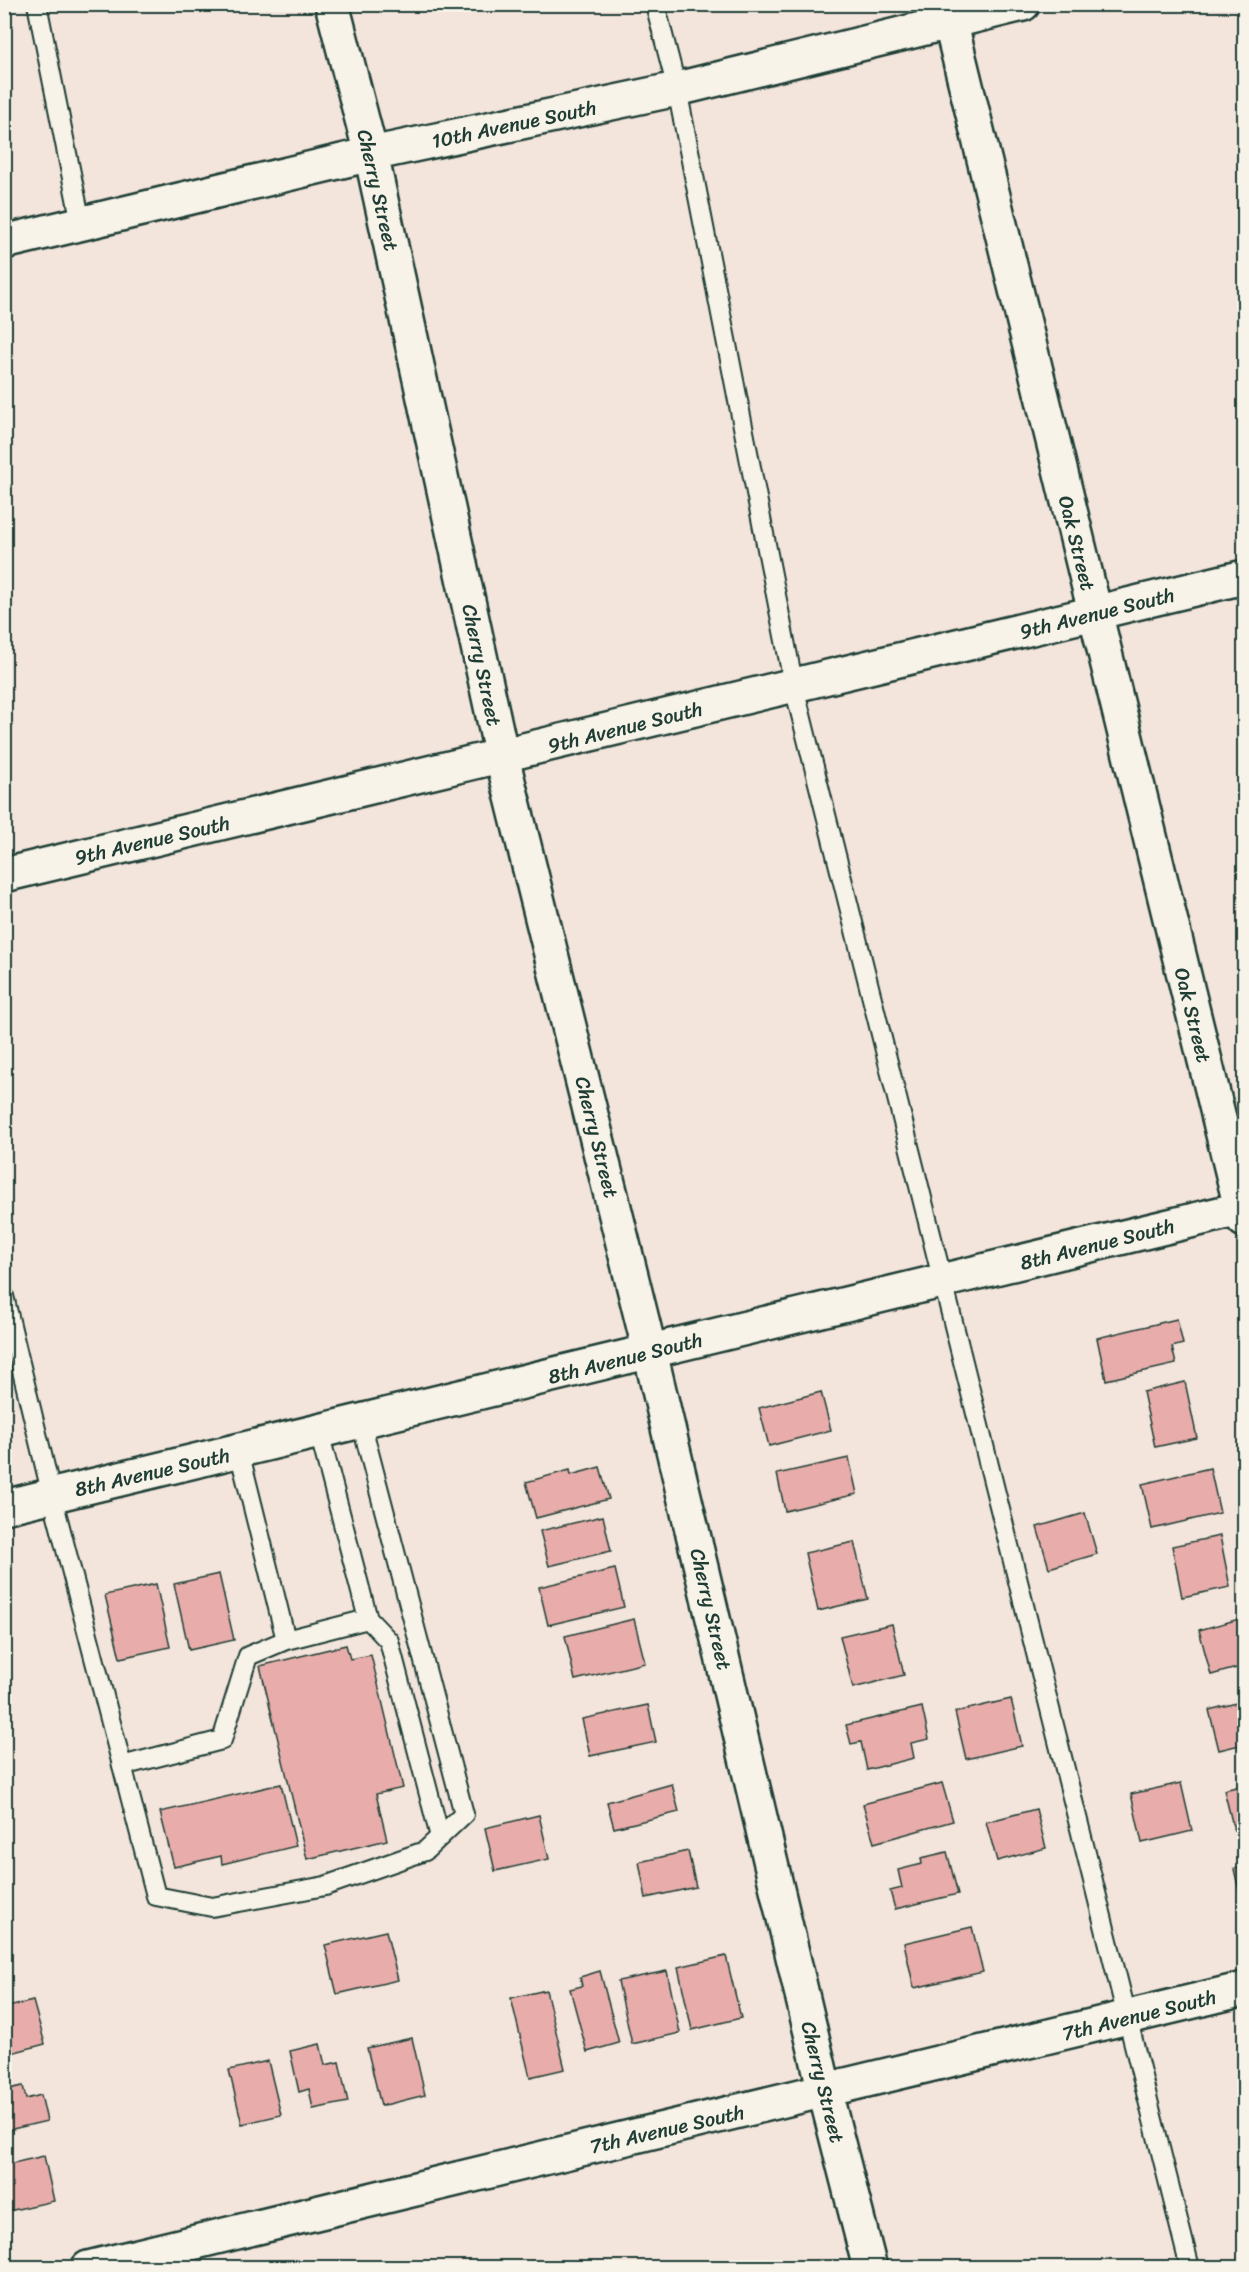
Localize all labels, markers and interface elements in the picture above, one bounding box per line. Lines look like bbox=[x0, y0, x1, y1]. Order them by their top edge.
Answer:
street label: 10th Avenue South bbox=[429, 90, 600, 159]
street label: Cherry Street bbox=[347, 126, 409, 255]
street label: Oak Street bbox=[1048, 492, 1105, 595]
street label: 9th Avenue South bbox=[1016, 577, 1178, 650]
street label: Cherry Street bbox=[451, 601, 512, 730]
street label: 9th Avenue South bbox=[544, 691, 706, 764]
street label: 9th Avenue South bbox=[71, 806, 233, 875]
street label: Oak Street bbox=[1164, 964, 1221, 1067]
street label: Cherry Street bbox=[565, 1073, 629, 1202]
street label: 8th Avenue South bbox=[1016, 1208, 1178, 1281]
street label: 8th Avenue South bbox=[544, 1322, 706, 1395]
street label: 8th Avenue South bbox=[71, 1438, 233, 1507]
street label: Cherry Street bbox=[680, 1545, 742, 1674]
street label: 7th Avenue South bbox=[1058, 1979, 1220, 2052]
street label: Cherry Street bbox=[791, 2018, 855, 2147]
street label: 7th Avenue South bbox=[586, 2095, 748, 2164]

